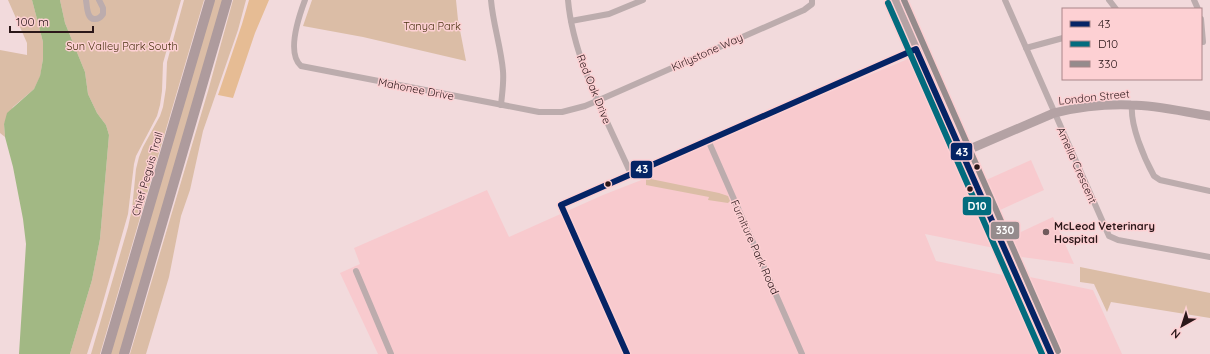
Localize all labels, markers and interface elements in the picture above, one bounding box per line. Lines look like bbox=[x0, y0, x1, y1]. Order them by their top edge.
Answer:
scale bar bbox=[10, 8, 93, 34]
legend bbox=[1062, 8, 1202, 80]
text: 100 m bbox=[16, 14, 49, 29]
text: 43 bbox=[1098, 16, 1111, 31]
park label: Tanya Park bbox=[403, 19, 461, 33]
street label: Kirlystone Way bbox=[669, 30, 745, 74]
text: D10 bbox=[1098, 36, 1118, 51]
park label: Sun Valley Park South bbox=[66, 39, 178, 53]
street label: Red Oak Drive bbox=[574, 52, 614, 126]
text: 330 bbox=[1098, 56, 1118, 71]
street label: Mahonee Drive bbox=[377, 75, 455, 103]
street label: London Street bbox=[1058, 86, 1131, 108]
street label: Amelia Crescent bbox=[1054, 124, 1100, 206]
street label: Chief Peguis Trail bbox=[128, 130, 166, 218]
line badge: 43 bbox=[950, 142, 973, 161]
text: 43 bbox=[956, 145, 968, 159]
line badge: 43 bbox=[630, 160, 653, 179]
text: 43 bbox=[636, 162, 648, 176]
unlabelled marker bbox=[972, 162, 982, 172]
unlabelled marker bbox=[603, 179, 613, 189]
unlabelled marker bbox=[965, 184, 975, 194]
line badge: D10 bbox=[962, 196, 992, 216]
street label: Furniture Park Road bbox=[728, 198, 782, 296]
text: D10 bbox=[968, 199, 987, 213]
place label: McLeod Veterinary Hospital bbox=[1054, 219, 1155, 246]
line badge: 330 bbox=[990, 221, 1020, 240]
text: 330 bbox=[996, 223, 1015, 237]
marker: McLeod Veterinary Hospital bbox=[1041, 227, 1051, 237]
north arrow bbox=[1162, 306, 1202, 346]
text: N bbox=[1168, 326, 1183, 342]

